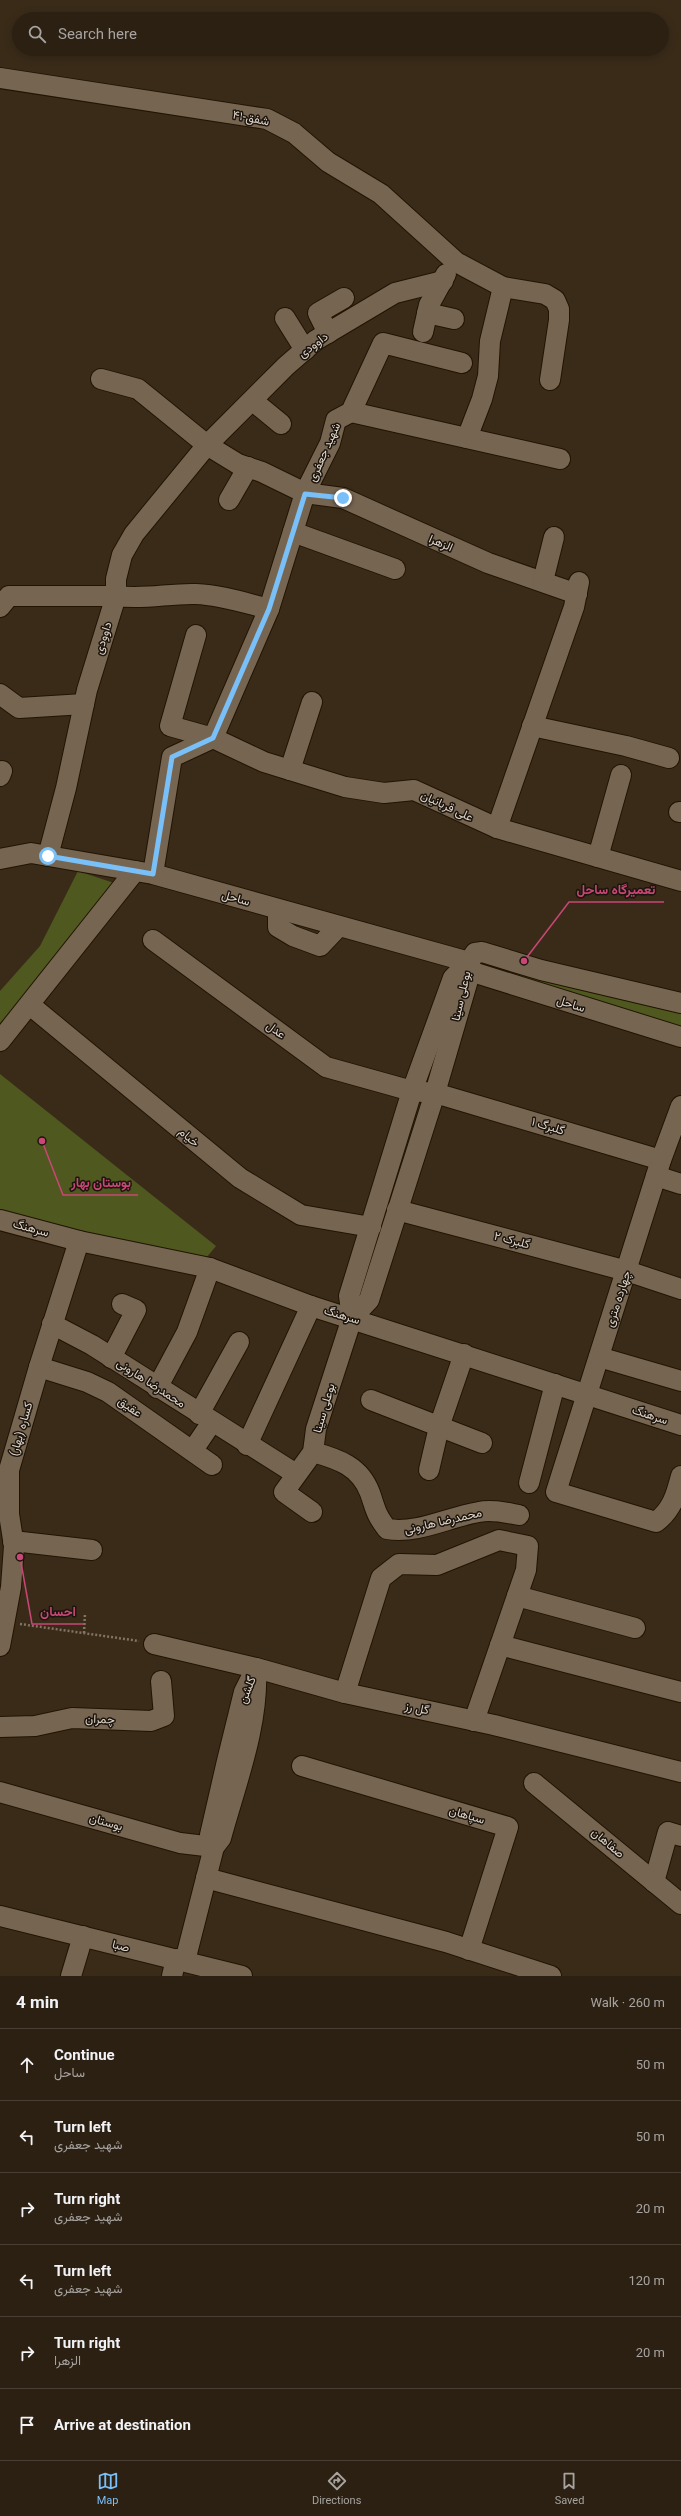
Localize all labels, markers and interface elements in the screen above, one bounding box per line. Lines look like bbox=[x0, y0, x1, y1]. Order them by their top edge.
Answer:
search box bbox=[12, 12, 669, 56]
icon: search bbox=[26, 23, 48, 45]
text: Search here bbox=[58, 25, 137, 43]
street label: شفق-۴۱ bbox=[231, 108, 271, 129]
street label: داوودی bbox=[295, 329, 331, 361]
street label: شهید جعفری bbox=[305, 420, 344, 484]
route end bbox=[334, 489, 352, 507]
street label: الزهرا bbox=[426, 532, 455, 555]
street label: داوودی bbox=[91, 620, 116, 656]
street label: علی قربانیان bbox=[418, 788, 476, 825]
route start bbox=[39, 847, 57, 865]
callout: تعمیرگاه ساحل bbox=[569, 877, 664, 902]
text: تعمیرگاه ساحل bbox=[577, 882, 655, 898]
street label: ساحل bbox=[220, 887, 252, 910]
street label: بوعلی سینا bbox=[448, 970, 474, 1023]
street label: ساحل bbox=[555, 993, 587, 1016]
street label: عدل bbox=[263, 1018, 288, 1042]
street label: گلبرگ ۱ bbox=[530, 1114, 566, 1139]
street label: خیام bbox=[175, 1124, 202, 1150]
callout: بوستان بهار bbox=[63, 1170, 138, 1195]
text: بوستان بهار bbox=[70, 1175, 131, 1191]
street label: سرهنگ bbox=[11, 1216, 51, 1240]
street label: گلبرک ۲ bbox=[492, 1229, 531, 1252]
street label: چهارده متری bbox=[602, 1269, 635, 1329]
street label: سرهنگ bbox=[322, 1303, 362, 1328]
street label: محمدرضا هارونی bbox=[113, 1356, 188, 1411]
street label: بوعلی سینا bbox=[310, 1382, 339, 1435]
street label: عقیق bbox=[115, 1394, 145, 1421]
street label: کساره (بهار) bbox=[7, 1400, 36, 1458]
street label: سرهنگ bbox=[630, 1403, 670, 1428]
street label: محمدرضا هارونی bbox=[403, 1505, 483, 1538]
callout: احسان bbox=[32, 1599, 84, 1624]
text: احسان bbox=[40, 1604, 76, 1619]
street label: گلشن bbox=[235, 1674, 260, 1706]
street label: گل رز bbox=[402, 1698, 430, 1718]
street label: چمران bbox=[85, 1711, 115, 1728]
street label: سپاهان bbox=[447, 1803, 487, 1828]
street label: بوستان bbox=[87, 1811, 124, 1834]
street label: صفاهان bbox=[589, 1825, 627, 1861]
street label: صبا bbox=[111, 1937, 131, 1955]
text: 4 min bbox=[16, 1992, 59, 2012]
text: Walk · 260 m bbox=[590, 1995, 665, 2010]
text: Continue bbox=[54, 2046, 115, 2064]
icon: ahead bbox=[16, 2054, 38, 2076]
text: 50 m bbox=[636, 2057, 665, 2072]
text: ساحل bbox=[54, 2065, 85, 2080]
text: Turn left bbox=[54, 2118, 111, 2136]
icon: left bbox=[16, 2126, 38, 2148]
text: 50 m bbox=[636, 2129, 665, 2144]
text: شهید جعفری bbox=[54, 2137, 122, 2152]
text: Turn right bbox=[54, 2190, 120, 2208]
icon: right bbox=[16, 2198, 38, 2220]
text: 20 m bbox=[636, 2201, 665, 2216]
text: شهید جعفری bbox=[54, 2209, 122, 2224]
text: Turn left bbox=[54, 2262, 111, 2280]
icon: left bbox=[16, 2270, 38, 2292]
text: 120 m bbox=[628, 2273, 665, 2288]
text: شهید جعفری bbox=[54, 2281, 122, 2296]
text: Turn right bbox=[54, 2334, 120, 2352]
icon: right bbox=[16, 2342, 38, 2364]
text: 20 m bbox=[636, 2345, 665, 2360]
text: الزهرا bbox=[54, 2353, 81, 2368]
icon: arrive bbox=[16, 2414, 38, 2436]
text: Arrive at destination bbox=[54, 2416, 191, 2434]
tab: Map bbox=[97, 2470, 119, 2507]
tab: Directions bbox=[312, 2470, 361, 2507]
tab: Saved bbox=[555, 2470, 584, 2507]

